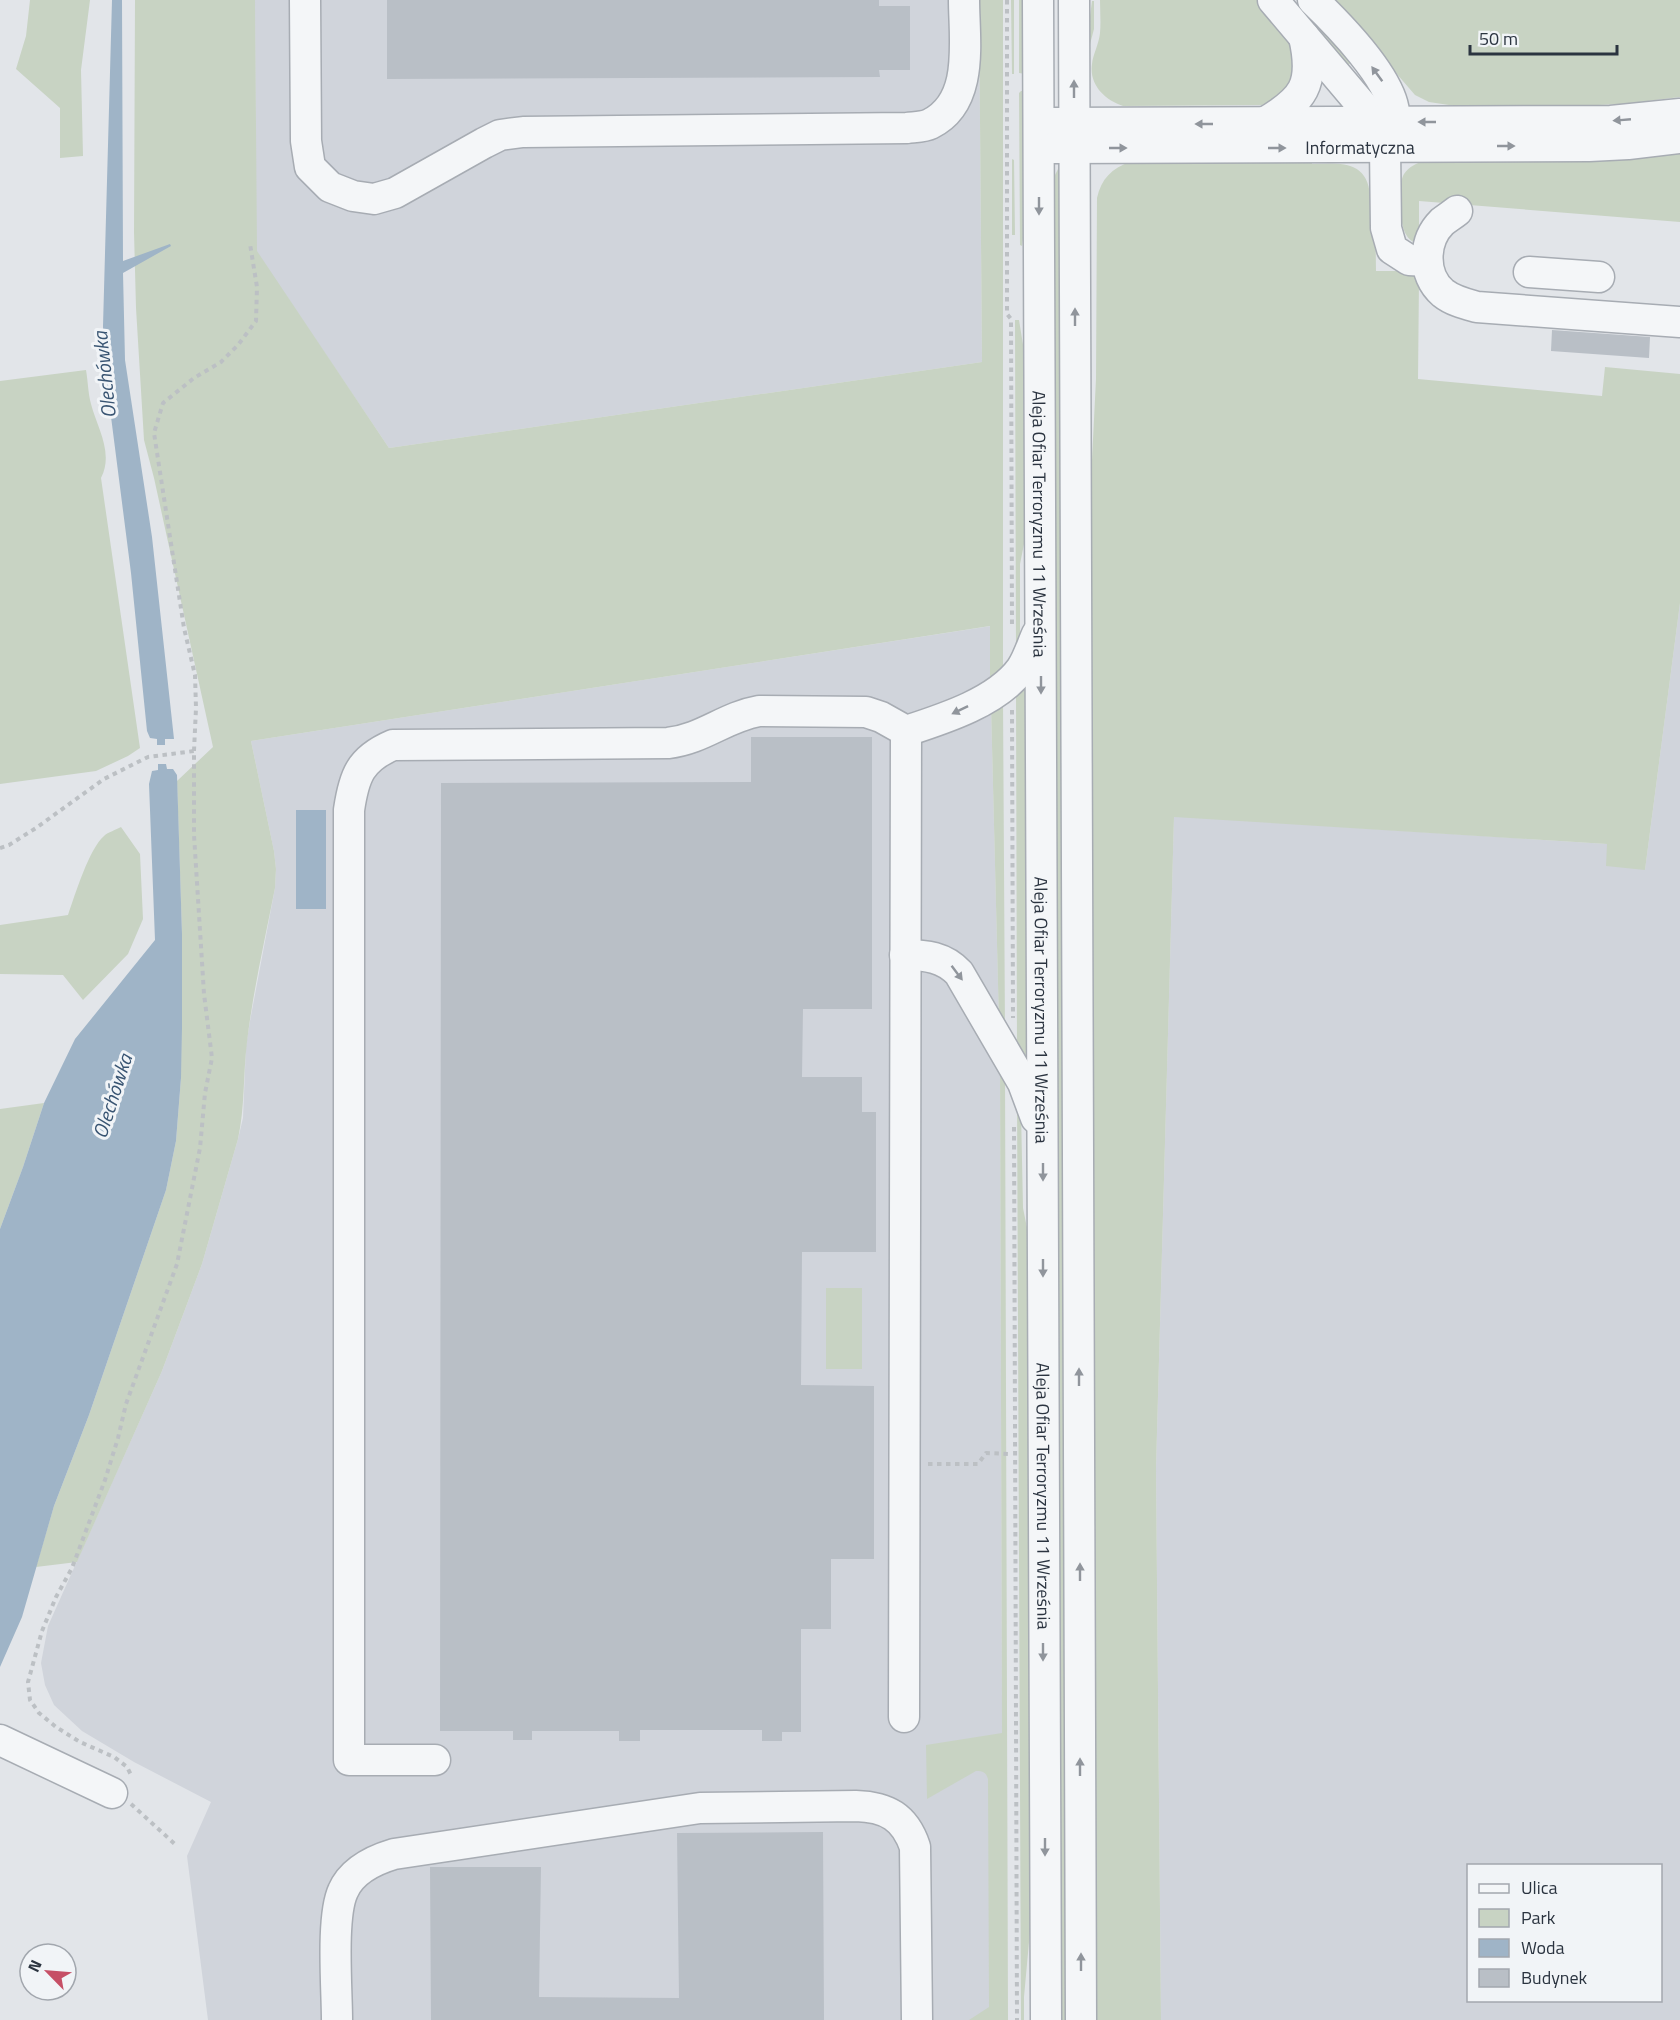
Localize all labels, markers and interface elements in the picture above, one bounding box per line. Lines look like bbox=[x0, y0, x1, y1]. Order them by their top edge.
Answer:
scale bar bbox=[1470, 18, 1617, 56]
text: 50 m bbox=[1479, 25, 1518, 52]
one-way arrow bbox=[1371, 66, 1383, 82]
one-way arrow bbox=[1069, 80, 1079, 99]
one-way arrow bbox=[1612, 116, 1631, 125]
one-way arrow bbox=[1417, 117, 1436, 127]
one-way arrow bbox=[1194, 119, 1213, 129]
street label: Informatyczna bbox=[1305, 133, 1415, 161]
one-way arrow bbox=[1497, 141, 1516, 151]
one-way arrow bbox=[1109, 143, 1128, 153]
one-way arrow bbox=[1268, 143, 1287, 153]
one-way arrow bbox=[1034, 197, 1044, 216]
one-way arrow bbox=[1070, 307, 1080, 326]
water label: Olechówka bbox=[84, 329, 124, 420]
street label: Aleja Ofiar Terroryzmu 11 Września bbox=[1026, 391, 1054, 657]
one-way arrow bbox=[1036, 675, 1046, 694]
one-way arrow bbox=[951, 705, 969, 715]
street label: Aleja Ofiar Terroryzmu 11 Września bbox=[1028, 877, 1056, 1143]
one-way arrow bbox=[951, 965, 964, 981]
water label: Olechówka bbox=[84, 1049, 141, 1142]
one-way arrow bbox=[1038, 1163, 1048, 1182]
one-way arrow bbox=[1038, 1258, 1048, 1277]
street label: Aleja Ofiar Terroryzmu 11 Września bbox=[1030, 1363, 1058, 1629]
one-way arrow bbox=[1074, 1367, 1084, 1386]
one-way arrow bbox=[1075, 1562, 1085, 1581]
one-way arrow bbox=[1038, 1642, 1048, 1661]
one-way arrow bbox=[1076, 1757, 1085, 1776]
one-way arrow bbox=[1040, 1837, 1050, 1856]
legend bbox=[1467, 1864, 1662, 2002]
text: Ulica bbox=[1521, 1874, 1558, 1901]
text: Park bbox=[1521, 1904, 1556, 1931]
text: Woda bbox=[1521, 1934, 1565, 1961]
north arrow bbox=[18, 1942, 78, 2002]
one-way arrow bbox=[1076, 1952, 1086, 1971]
text: N bbox=[21, 1956, 48, 1976]
text: Budynek bbox=[1521, 1964, 1588, 1991]

